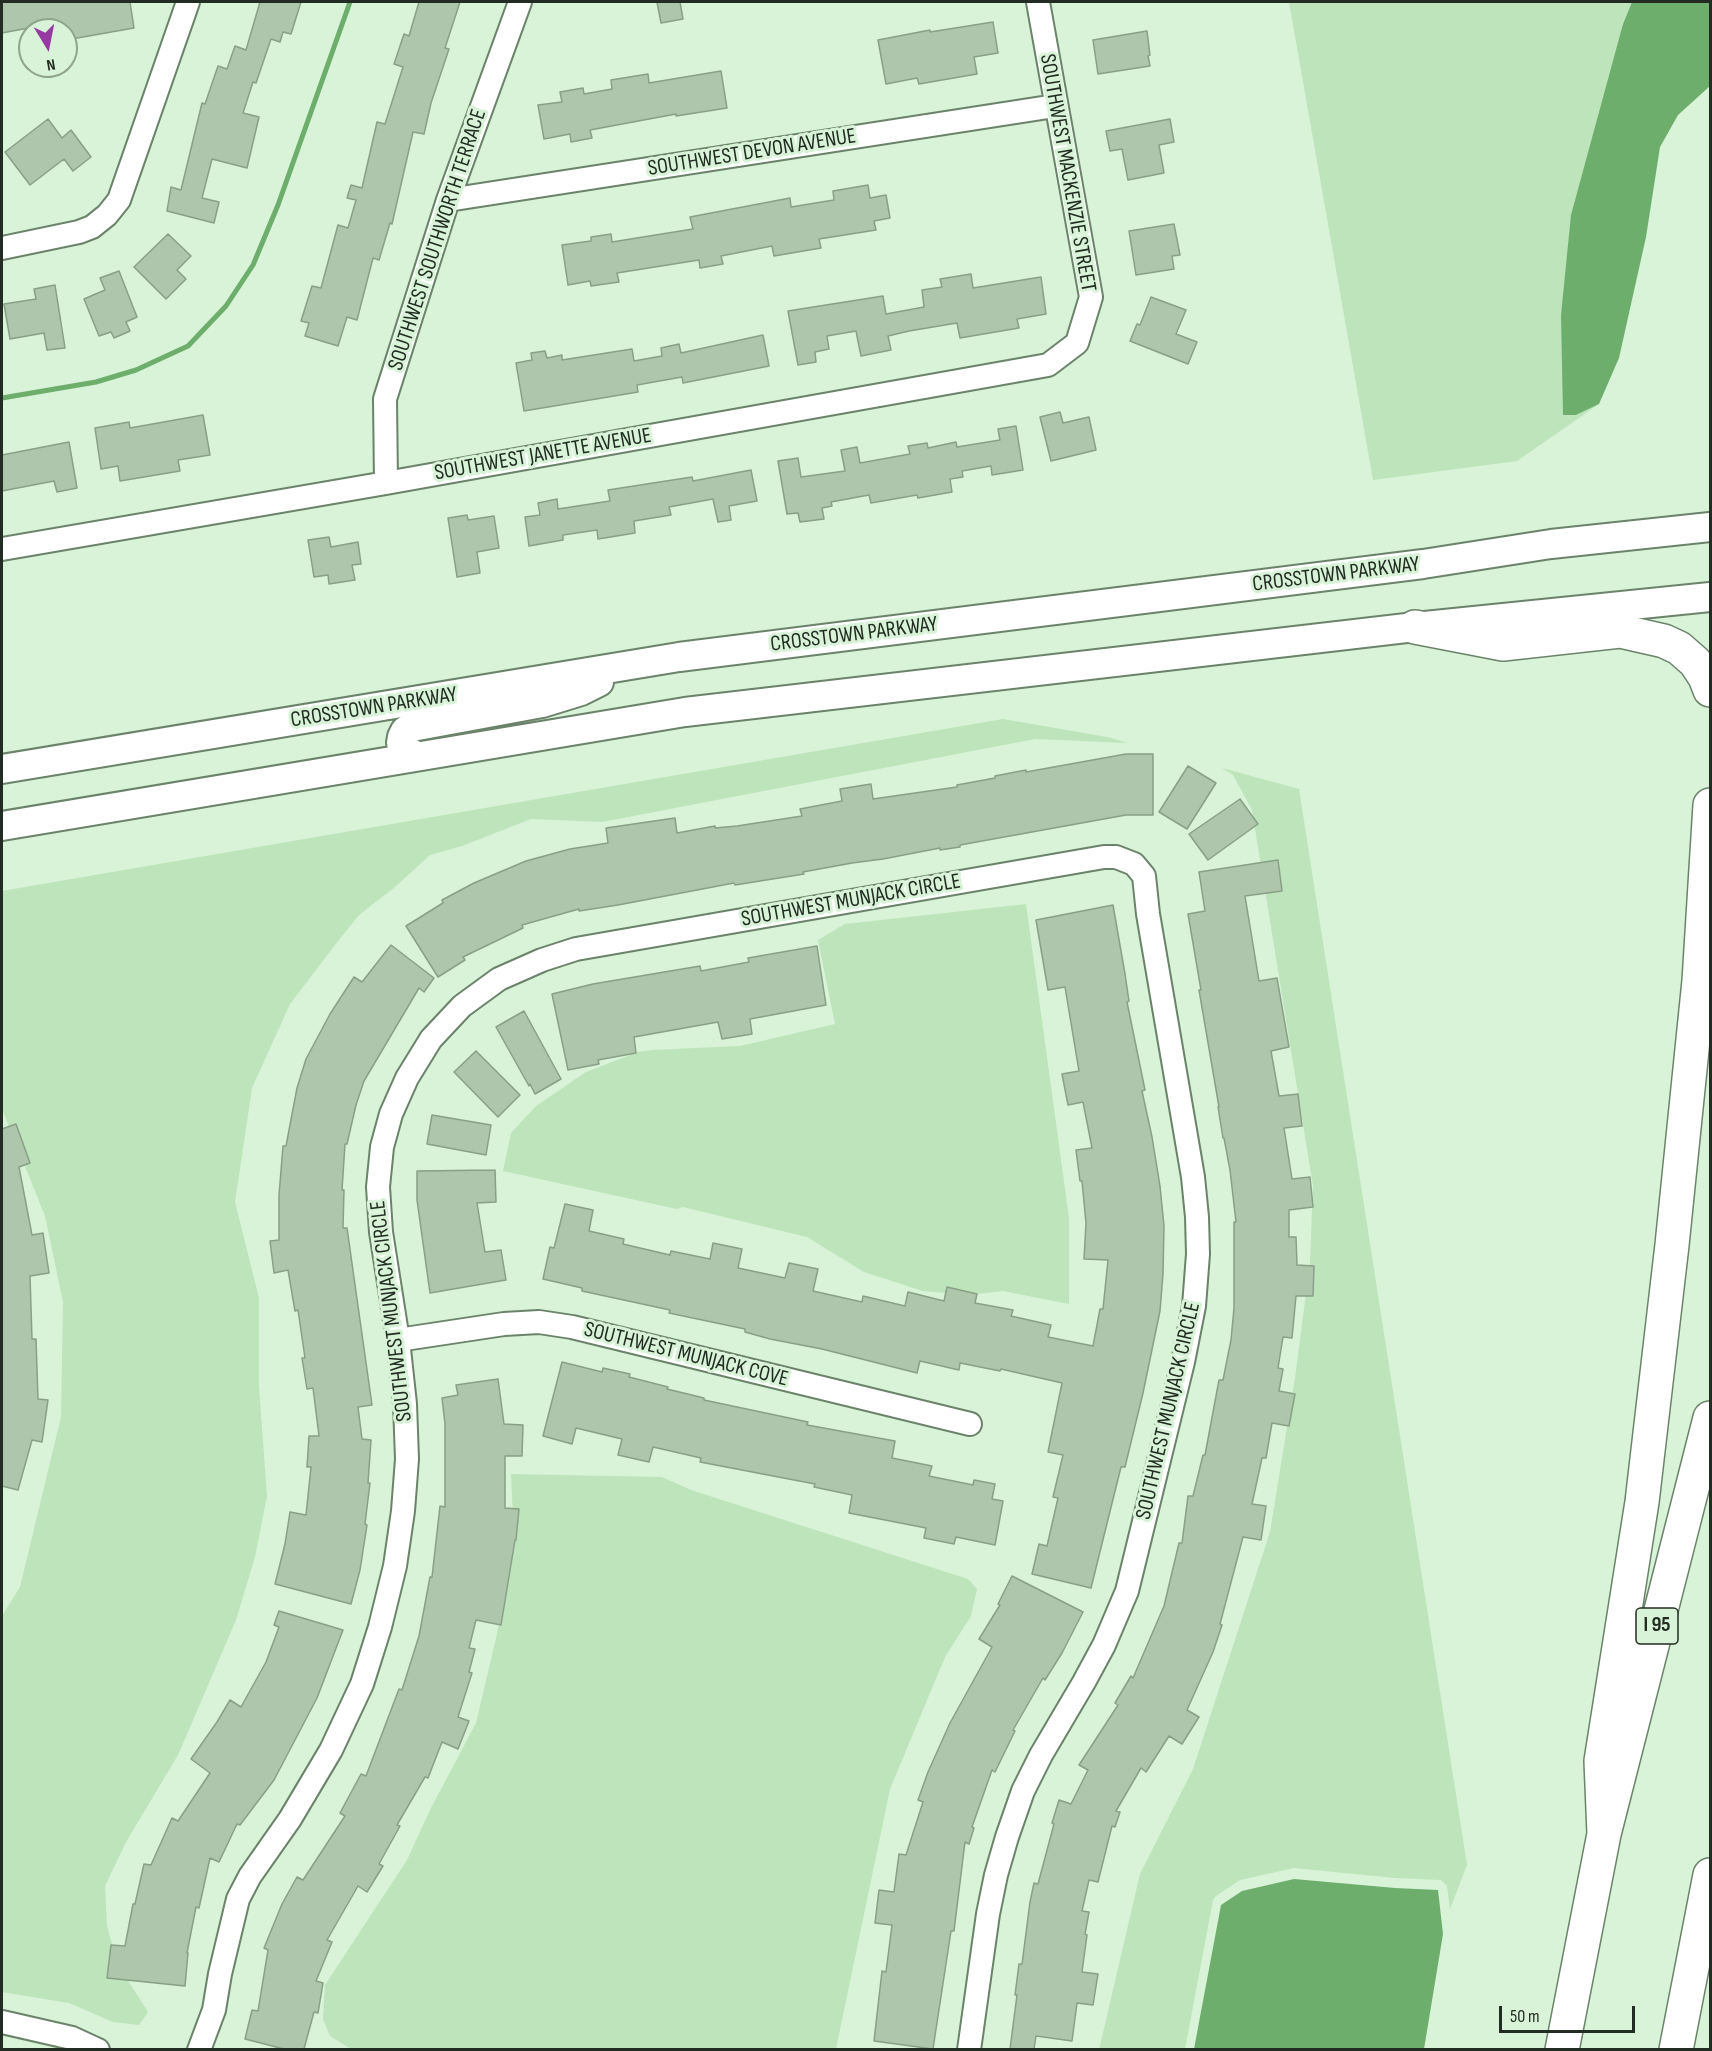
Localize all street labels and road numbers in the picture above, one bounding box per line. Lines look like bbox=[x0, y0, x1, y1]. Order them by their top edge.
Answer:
street label: SOUTHWEST MACKENZIE STREET bbox=[1033, 52, 1101, 294]
street label: SOUTHWEST SOUTHWORTH TERRACE bbox=[383, 106, 493, 374]
street label: SOUTHWEST DEVON AVENUE bbox=[646, 124, 858, 182]
street label: SOUTHWEST JANETTE AVENUE bbox=[432, 423, 654, 487]
street label: CROSSTOWN PARKWAY bbox=[1251, 552, 1421, 598]
street label: CROSSTOWN PARKWAY bbox=[769, 612, 939, 658]
street label: CROSSTOWN PARKWAY bbox=[289, 682, 459, 734]
street label: SOUTHWEST MUNJACK CIRCLE bbox=[739, 869, 963, 933]
street label: SOUTHWEST MUNJACK CIRCLE bbox=[365, 1199, 419, 1423]
street label: SOUTHWEST MUNJACK CIRCLE bbox=[1131, 1300, 1207, 1522]
street label: SOUTHWEST MUNJACK COVE bbox=[581, 1317, 791, 1393]
road number: I 95 bbox=[1636, 1608, 1678, 1644]

